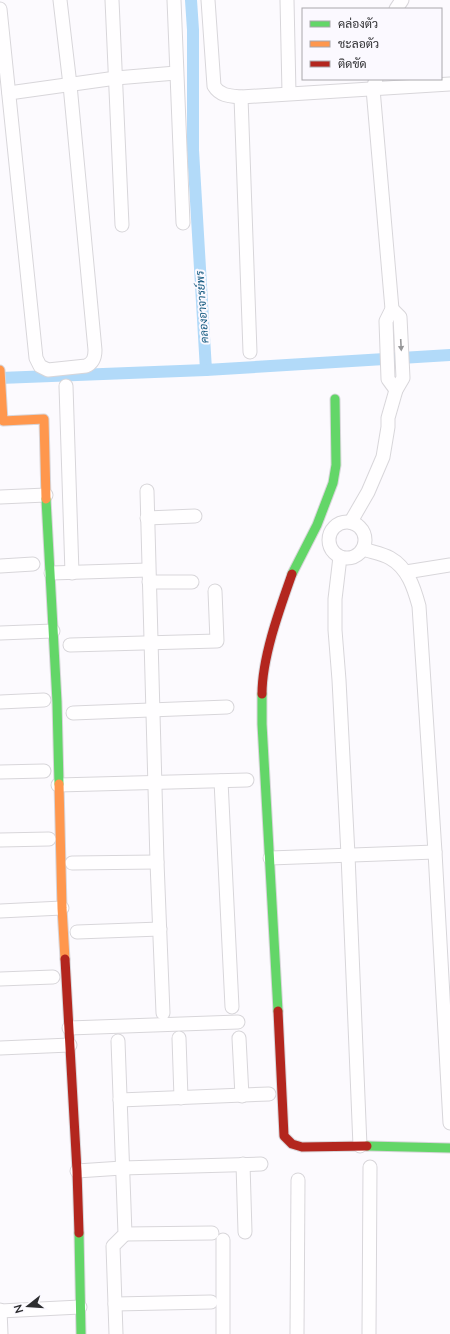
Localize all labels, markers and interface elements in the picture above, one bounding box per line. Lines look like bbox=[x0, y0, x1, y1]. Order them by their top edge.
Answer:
legend bbox=[302, 8, 442, 80]
text: คล่องตัว bbox=[338, 16, 378, 31]
text: ชะลอตัว bbox=[338, 36, 379, 51]
text: ติดขัด bbox=[338, 56, 367, 71]
water label: คลองอาจารย์พร bbox=[191, 270, 211, 344]
one-way arrow bbox=[398, 339, 404, 352]
north arrow bbox=[8, 1286, 48, 1326]
text: N bbox=[11, 1303, 25, 1315]

